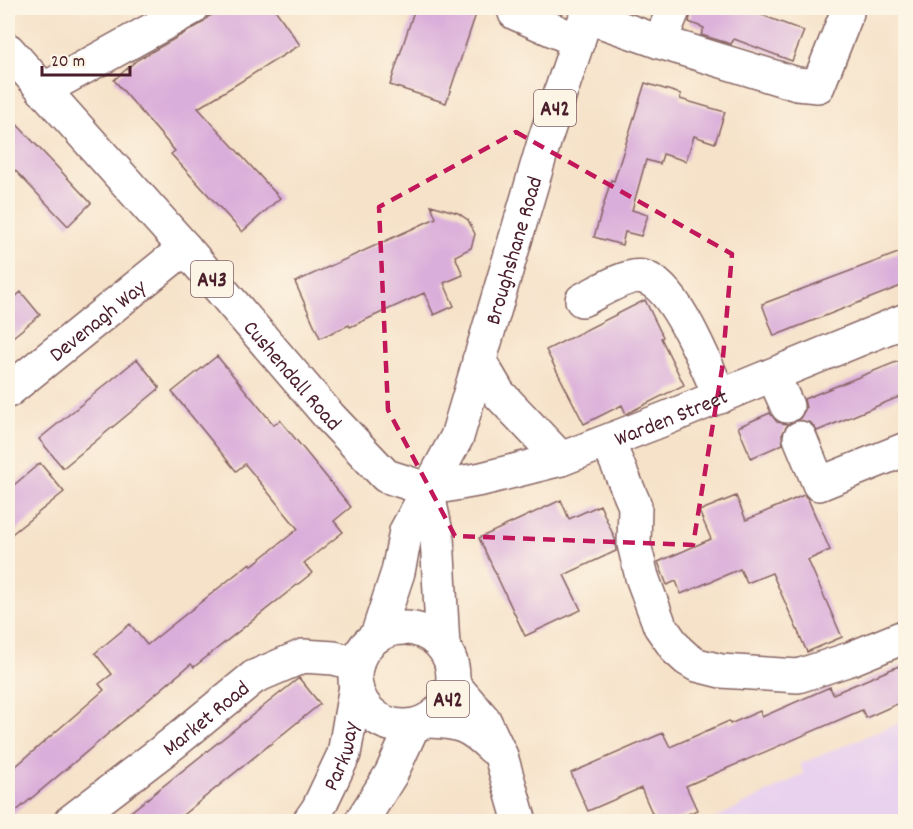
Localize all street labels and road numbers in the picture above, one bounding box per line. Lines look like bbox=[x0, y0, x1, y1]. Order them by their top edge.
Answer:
road number: A42 bbox=[534, 90, 576, 126]
street label: Broughshane Road bbox=[479, 173, 552, 329]
road number: A43 bbox=[191, 261, 233, 297]
street label: Devenagh Way bbox=[44, 273, 155, 371]
street label: Cushendall Road bbox=[234, 315, 347, 439]
street label: Warden Street bbox=[610, 383, 733, 456]
street label: Market Road bbox=[157, 675, 257, 765]
road number: A42 bbox=[427, 681, 469, 717]
street label: Parkway bbox=[317, 719, 369, 797]

